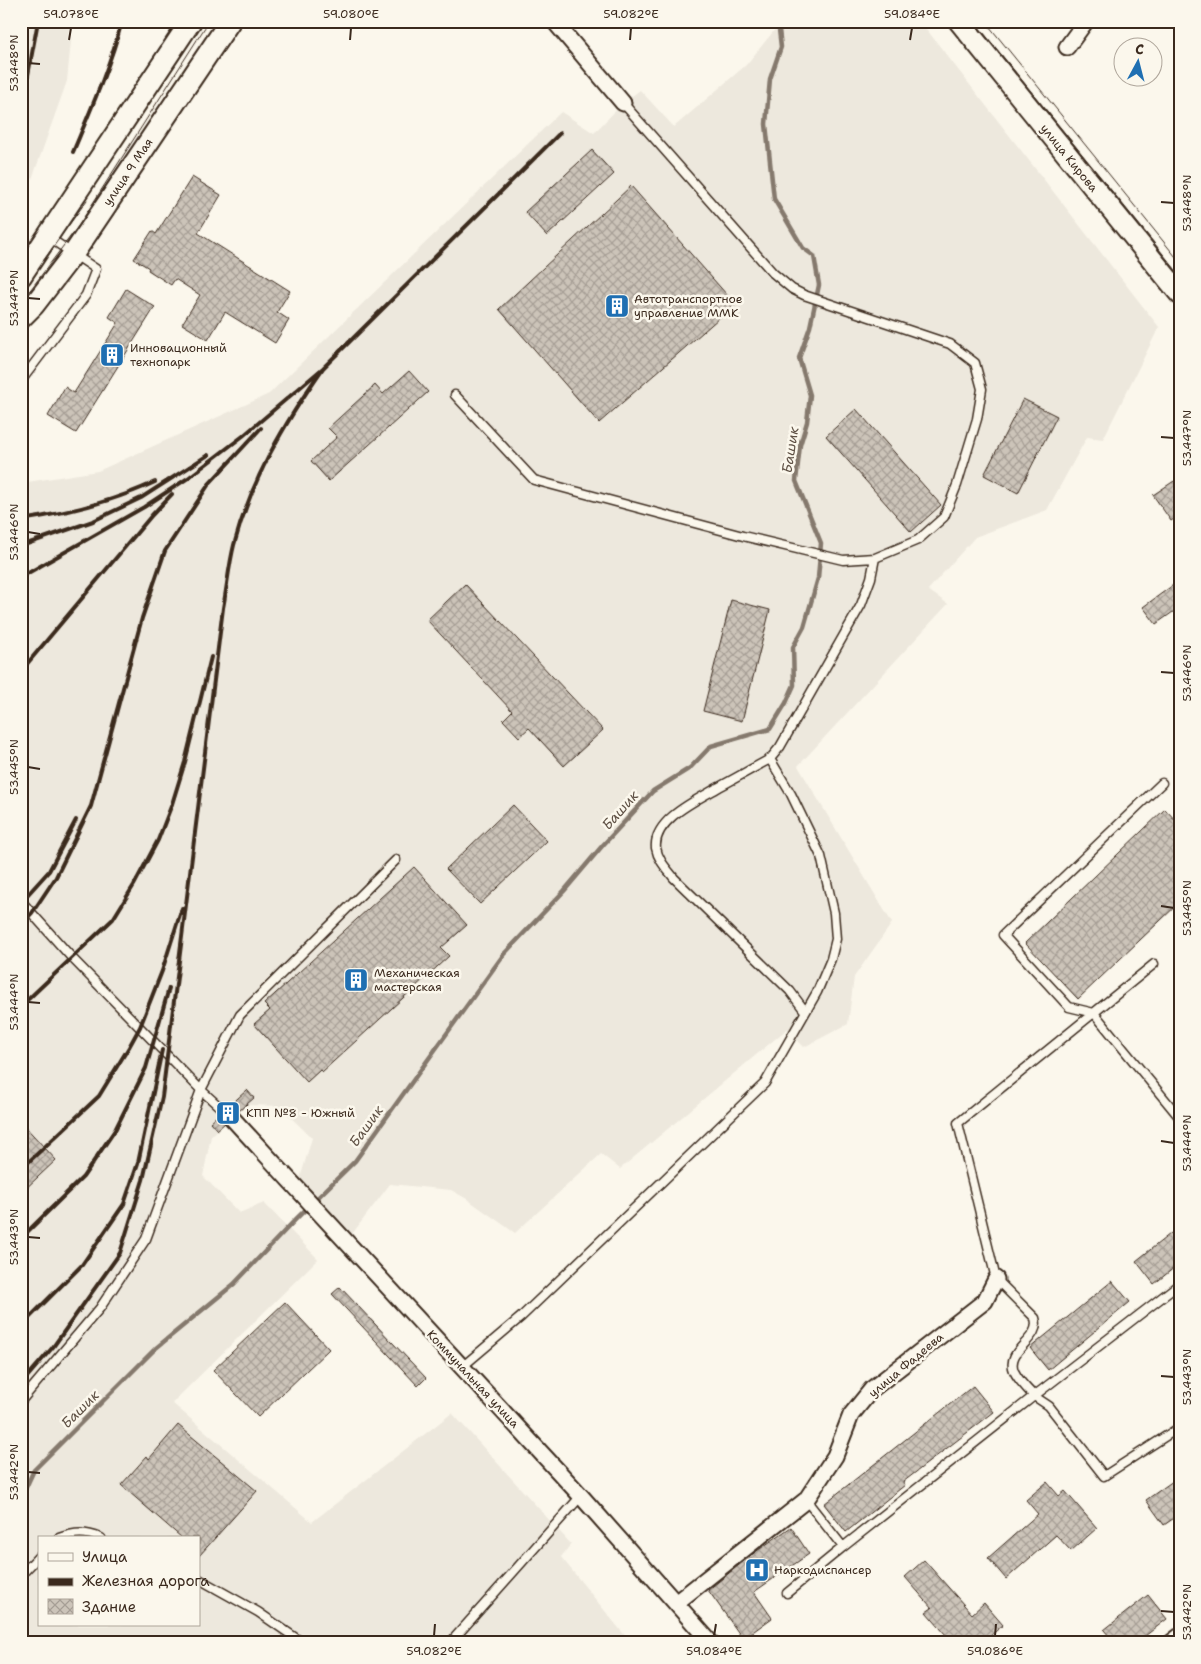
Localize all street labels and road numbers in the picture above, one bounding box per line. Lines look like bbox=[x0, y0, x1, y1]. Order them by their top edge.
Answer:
street label: улица Кирова bbox=[1037, 121, 1102, 196]
street label: улица 9 Мая bbox=[99, 135, 157, 209]
street label: Коммунальная улица bbox=[423, 1327, 523, 1432]
street label: улица Фадеева bbox=[865, 1329, 947, 1401]

